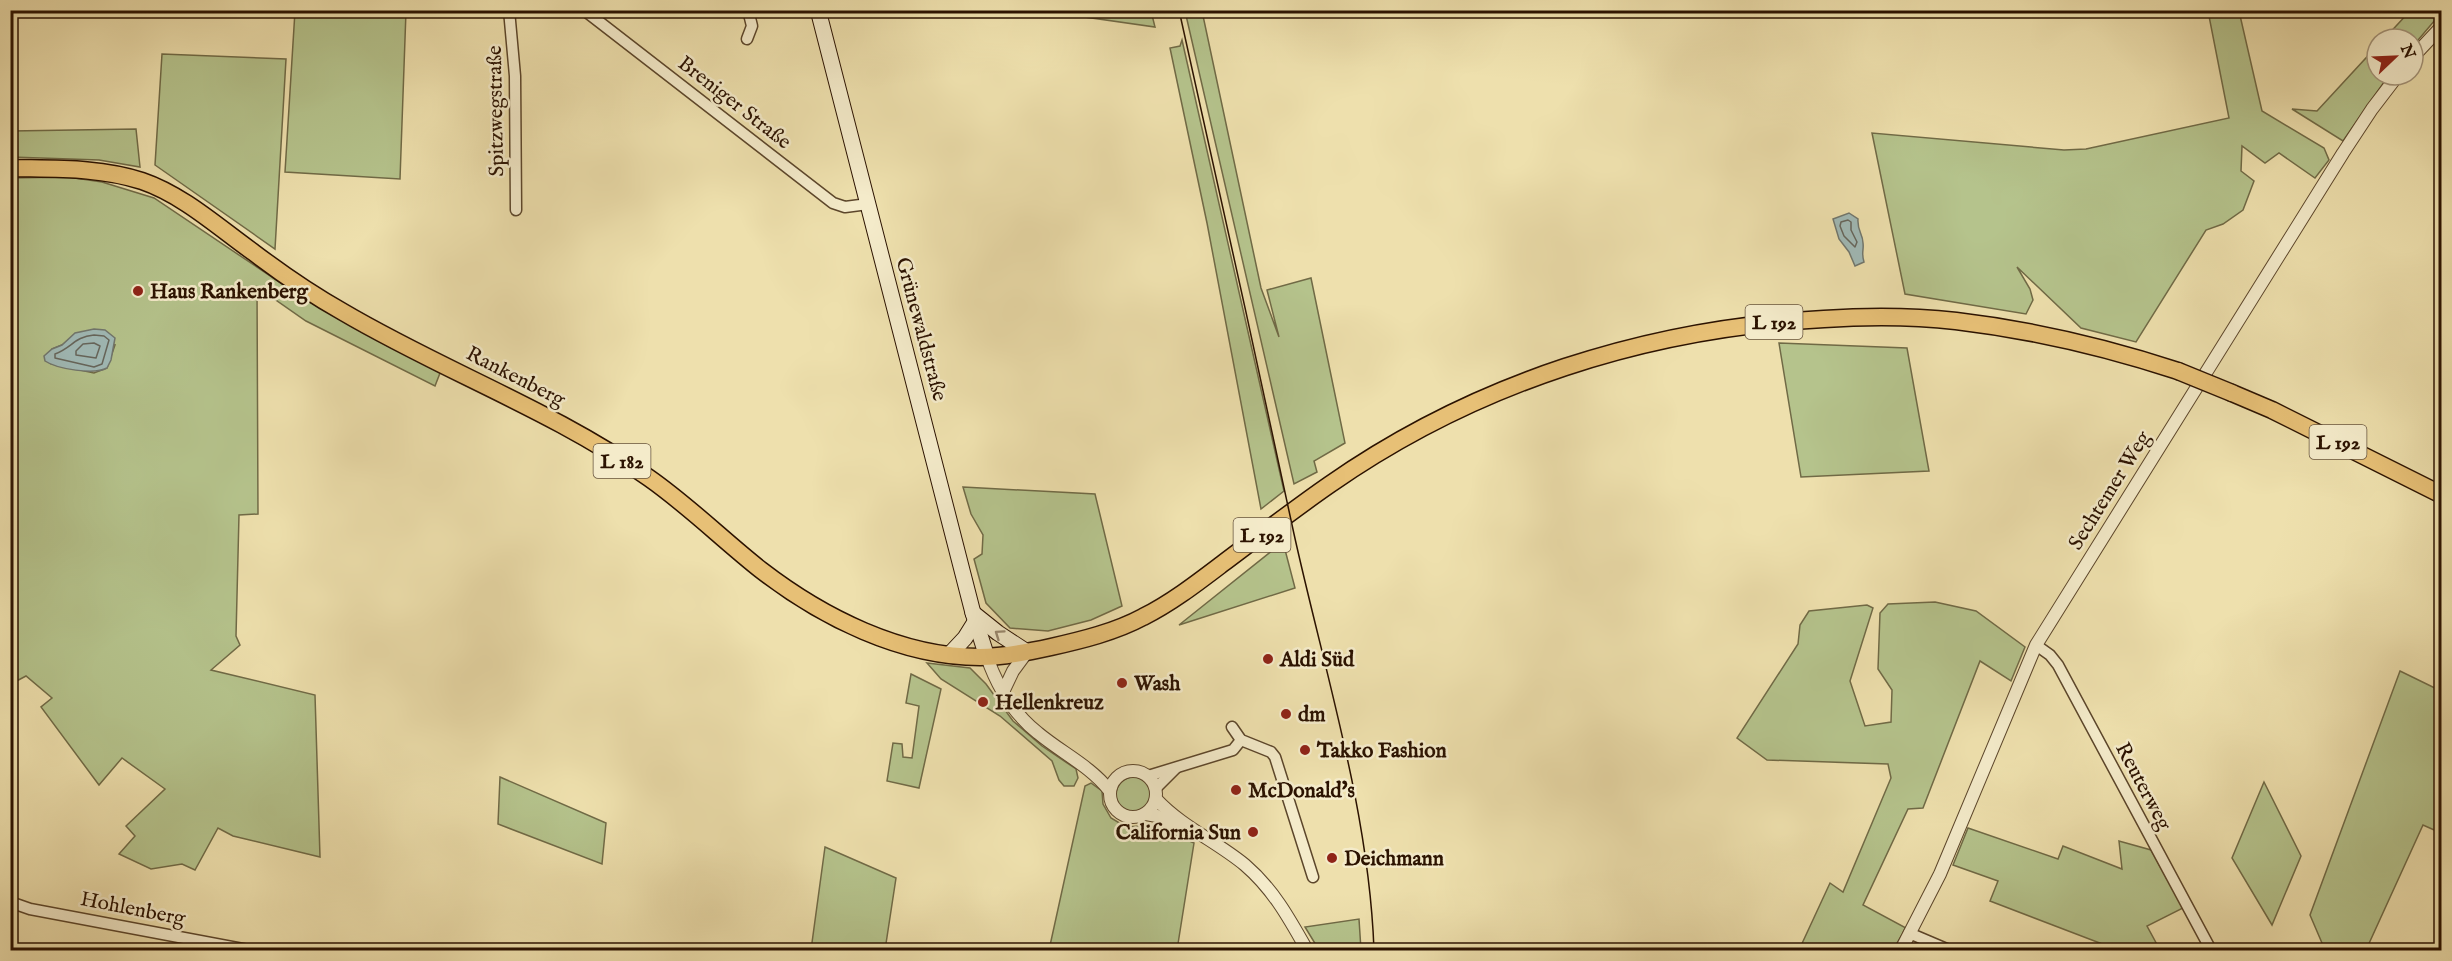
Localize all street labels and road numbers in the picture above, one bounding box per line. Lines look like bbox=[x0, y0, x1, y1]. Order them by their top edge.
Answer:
street label: Spitzwegstraße bbox=[482, 45, 511, 177]
street label: Breniger Straße bbox=[672, 50, 796, 156]
street label: Grünewaldstraße bbox=[888, 255, 953, 405]
road number: L 192 bbox=[1746, 305, 1802, 339]
street label: Rankenberg bbox=[461, 341, 570, 414]
road number: L 192 bbox=[2310, 425, 2366, 459]
street label: Sechtemer Weg bbox=[2063, 426, 2158, 555]
road number: L 182 bbox=[594, 444, 650, 478]
road number: L 192 bbox=[1234, 518, 1290, 552]
street label: Reuterweg bbox=[2108, 738, 2177, 836]
street label: Hohlenberg bbox=[78, 886, 188, 933]

